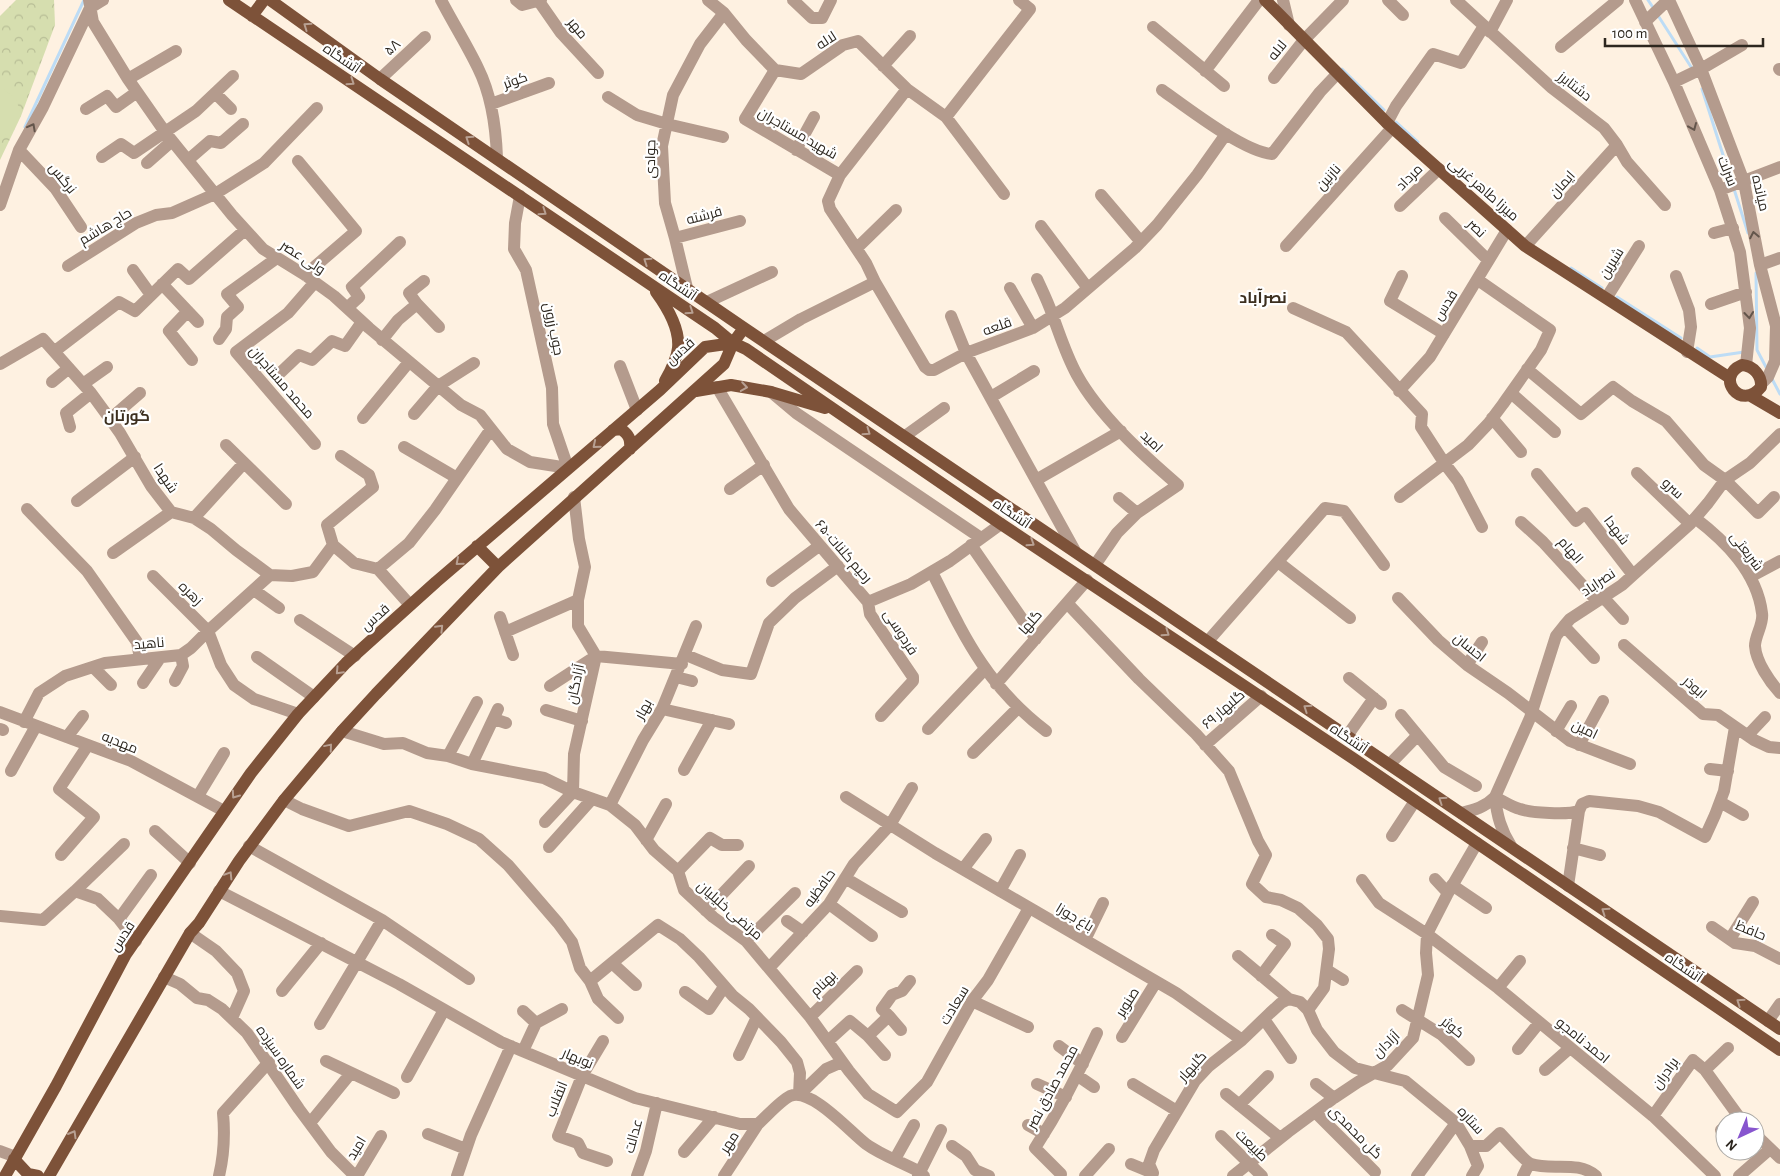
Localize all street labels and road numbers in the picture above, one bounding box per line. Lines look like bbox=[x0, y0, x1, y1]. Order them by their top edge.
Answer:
street label: مهر bbox=[564, 15, 590, 42]
street label: لاله bbox=[814, 29, 839, 52]
street label: ۵۸ bbox=[382, 37, 404, 58]
street label: لاله bbox=[1266, 38, 1290, 63]
street label: آتشگاه bbox=[320, 41, 363, 76]
street label: دشتابرز bbox=[1554, 69, 1594, 104]
street label: کوثر bbox=[500, 70, 529, 92]
street label: شهید مستاجران bbox=[755, 106, 840, 162]
street label: جوادی bbox=[644, 139, 658, 179]
street label: سرلت bbox=[1715, 154, 1739, 188]
street label: میرزا طاهر غربی bbox=[1446, 156, 1521, 224]
street label: نرگس bbox=[46, 161, 79, 197]
street label: نازنین bbox=[1314, 162, 1344, 193]
street label: مرداد bbox=[1394, 162, 1425, 193]
street label: ایمان bbox=[1547, 169, 1578, 201]
street label: میانده bbox=[1749, 174, 1771, 213]
street label: فرشته bbox=[685, 204, 724, 227]
street label: حاج هاشم bbox=[77, 206, 135, 250]
street label: نصر bbox=[1464, 216, 1488, 240]
street label: ولی عصر bbox=[277, 238, 327, 277]
street label: شیرین bbox=[1597, 246, 1627, 281]
street label: آتشگاه bbox=[656, 268, 699, 303]
street label: قدس bbox=[1431, 288, 1461, 323]
street label: جوب زرون bbox=[541, 302, 565, 357]
street label: قلعه bbox=[981, 315, 1014, 339]
street label: قدس bbox=[664, 336, 698, 368]
street label: محمد مستاجران bbox=[246, 344, 316, 422]
street label: امید bbox=[1138, 428, 1165, 455]
street label: شهدا bbox=[150, 461, 180, 496]
street label: سرو bbox=[1659, 476, 1686, 502]
street label: آتشگاه bbox=[990, 496, 1033, 531]
street label: شهدا bbox=[1601, 514, 1631, 548]
street label: ۶۵-رحیم کلنات bbox=[811, 518, 874, 587]
street label: شریعتی bbox=[1727, 530, 1765, 574]
street label: الهام bbox=[1554, 535, 1585, 568]
street label: نصراباد bbox=[1579, 566, 1618, 599]
street label: زهره bbox=[176, 579, 205, 608]
street label: قدس bbox=[359, 602, 393, 634]
street label: فردوسی bbox=[880, 607, 920, 658]
street label: گلها bbox=[1017, 608, 1045, 637]
street label: احسان bbox=[1451, 631, 1488, 665]
street label: ناهید bbox=[133, 636, 165, 652]
street label: آزادگان bbox=[564, 662, 587, 706]
street label: ابوذر bbox=[1679, 673, 1709, 702]
street label: ۶۹ گلبهار bbox=[1200, 688, 1248, 732]
street label: بهار bbox=[632, 697, 655, 723]
street label: امین bbox=[1570, 718, 1600, 742]
street label: آتشگاه bbox=[1327, 721, 1370, 756]
street label: مهدیه bbox=[100, 729, 140, 756]
street label: حافظیه bbox=[801, 867, 838, 910]
street label: مرتضی خلیلیان bbox=[694, 879, 765, 943]
street label: باغ جوزا bbox=[1053, 901, 1096, 935]
street label: قدس bbox=[108, 919, 138, 954]
street label: حافظ bbox=[1733, 919, 1768, 943]
street label: آتشگاه bbox=[1662, 950, 1705, 985]
street label: بهنام bbox=[808, 968, 841, 1001]
street label: سعادت bbox=[938, 984, 972, 1027]
street label: صنوبر bbox=[1113, 985, 1142, 1021]
street label: کوثر bbox=[1438, 1014, 1466, 1041]
street label: احمد نامجو bbox=[1553, 1015, 1612, 1066]
street label: شماره سیزده bbox=[253, 1023, 307, 1092]
street label: آزادان bbox=[1370, 1028, 1403, 1061]
street label: محمد صادق نصر bbox=[1024, 1043, 1082, 1133]
street label: نوبهار bbox=[559, 1046, 595, 1072]
street label: گلبهار bbox=[1175, 1049, 1210, 1085]
street label: برادران bbox=[1650, 1055, 1682, 1092]
street label: انقلاب bbox=[544, 1080, 570, 1119]
street label: گل محمدی bbox=[1326, 1104, 1384, 1162]
street label: ستاره bbox=[1454, 1104, 1486, 1137]
street label: عدالت bbox=[623, 1118, 645, 1155]
street label: طبیعت bbox=[1232, 1127, 1270, 1164]
street label: مهر bbox=[717, 1129, 742, 1157]
street label: امید bbox=[345, 1134, 369, 1163]

